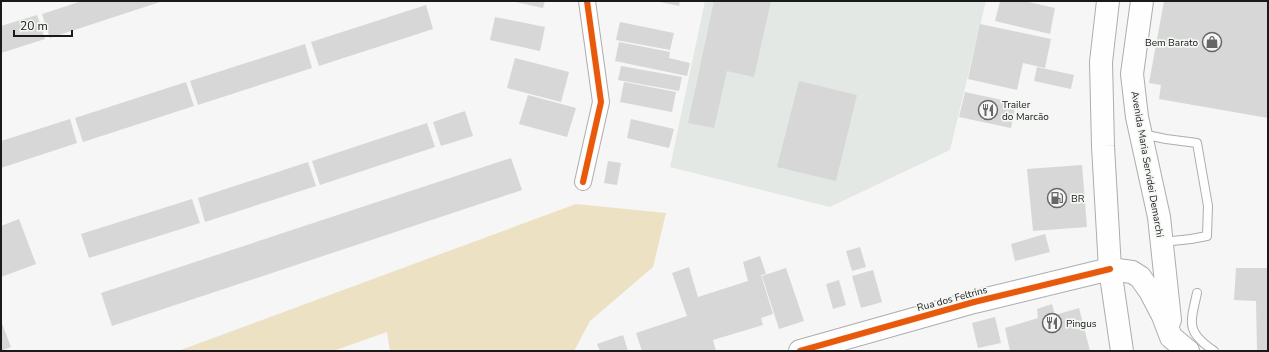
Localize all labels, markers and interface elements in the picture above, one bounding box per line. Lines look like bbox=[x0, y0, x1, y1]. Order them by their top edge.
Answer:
scale bar bbox=[14, 12, 72, 38]
text: 20 m bbox=[20, 18, 48, 34]
shop icon: Bem Barato bbox=[1201, 31, 1223, 53]
place label: Bem Barato bbox=[1145, 36, 1198, 50]
street label: Avenida Maria Servidei Demarchi bbox=[1127, 90, 1167, 238]
place label: Trailer do Marcão bbox=[1002, 98, 1049, 124]
restaurant icon: Trailer do Marcão bbox=[977, 99, 999, 121]
fuel station icon: BR bbox=[1046, 187, 1068, 209]
place label: BR bbox=[1071, 192, 1085, 206]
street label: Rua dos Feltrins bbox=[916, 283, 989, 315]
restaurant icon: Pingus bbox=[1041, 312, 1063, 334]
place label: Pingus bbox=[1066, 317, 1097, 331]

